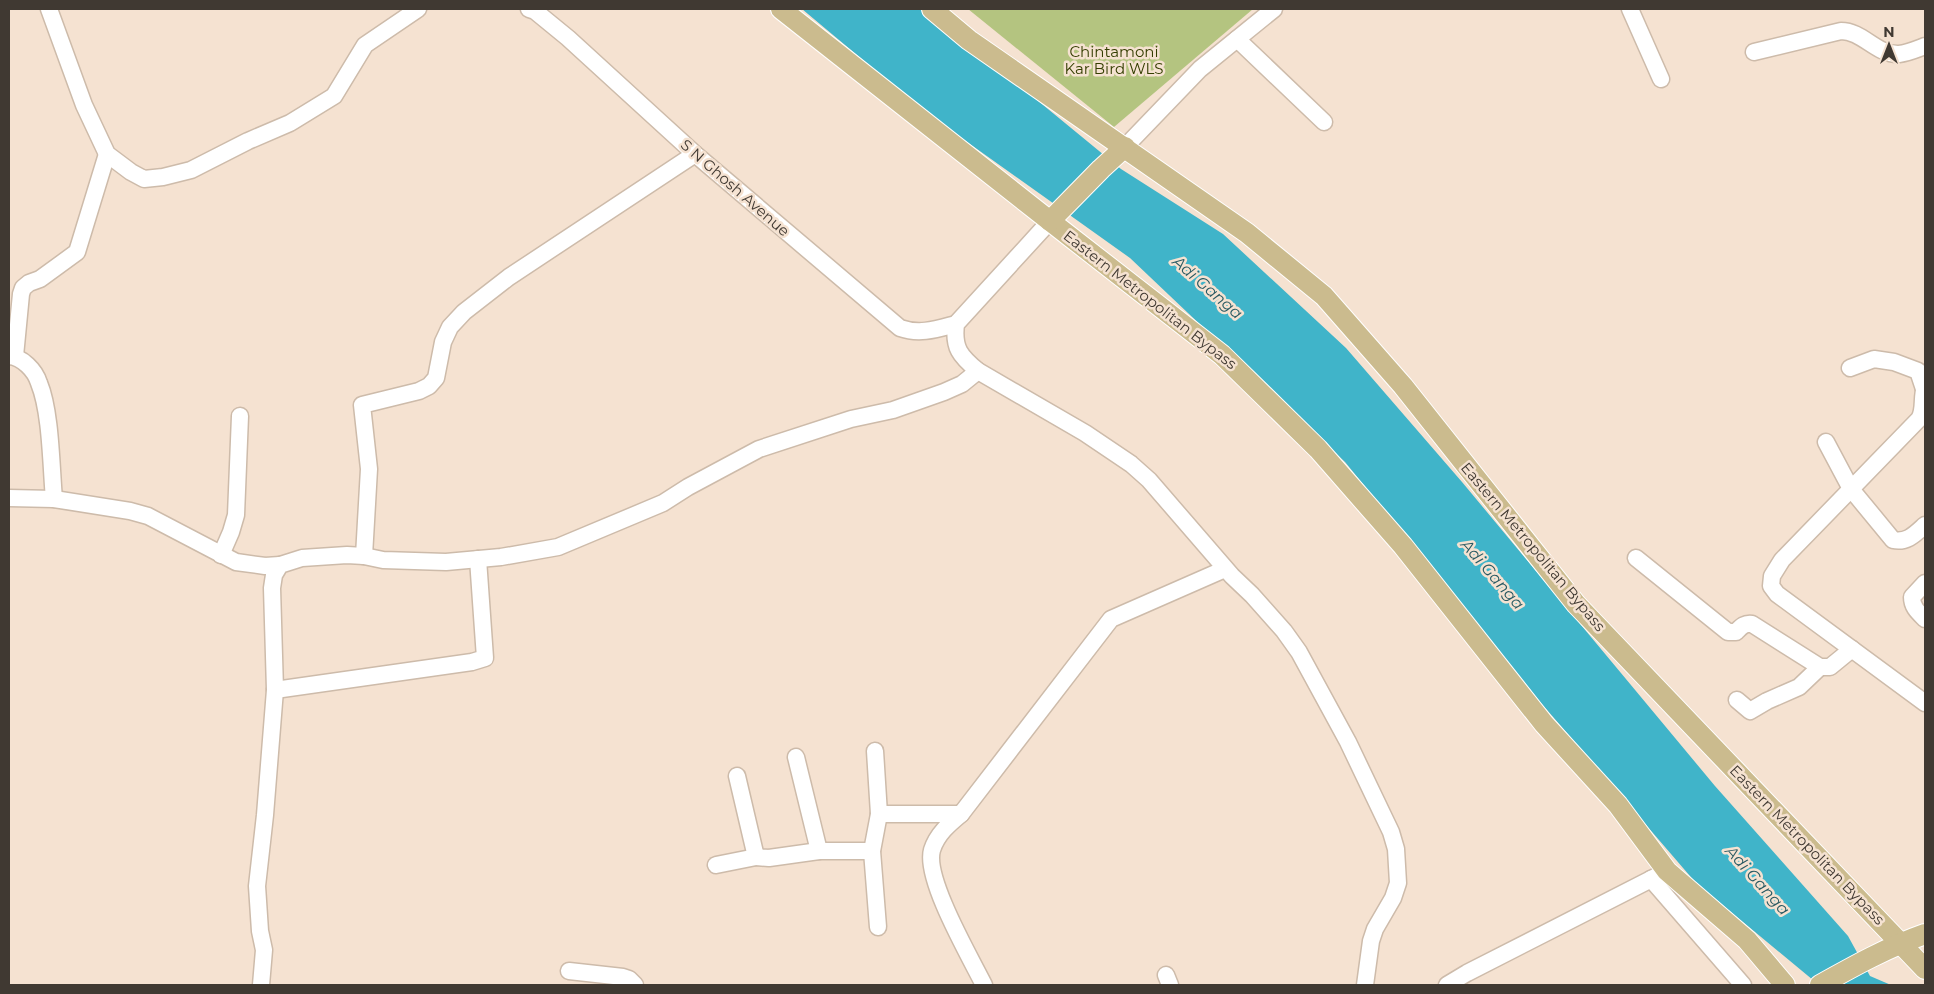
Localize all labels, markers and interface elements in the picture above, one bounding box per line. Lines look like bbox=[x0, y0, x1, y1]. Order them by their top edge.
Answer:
north arrow bbox=[1864, 20, 1914, 70]
text: N bbox=[1883, 23, 1895, 41]
park label: Chintamoni Kar Bird WLS bbox=[1065, 42, 1163, 78]
street label: S N Ghosh Avenue bbox=[677, 135, 794, 240]
street label: Eastern Metropolitan Bypass bbox=[1060, 226, 1241, 373]
water label: Adi Ganga bbox=[1168, 251, 1247, 323]
street label: Eastern Metropolitan Bypass bbox=[1457, 458, 1610, 635]
water label: Adi Ganga bbox=[1456, 535, 1528, 613]
street label: Eastern Metropolitan Bypass bbox=[1726, 761, 1889, 929]
water label: Adi Ganga bbox=[1721, 841, 1794, 919]

